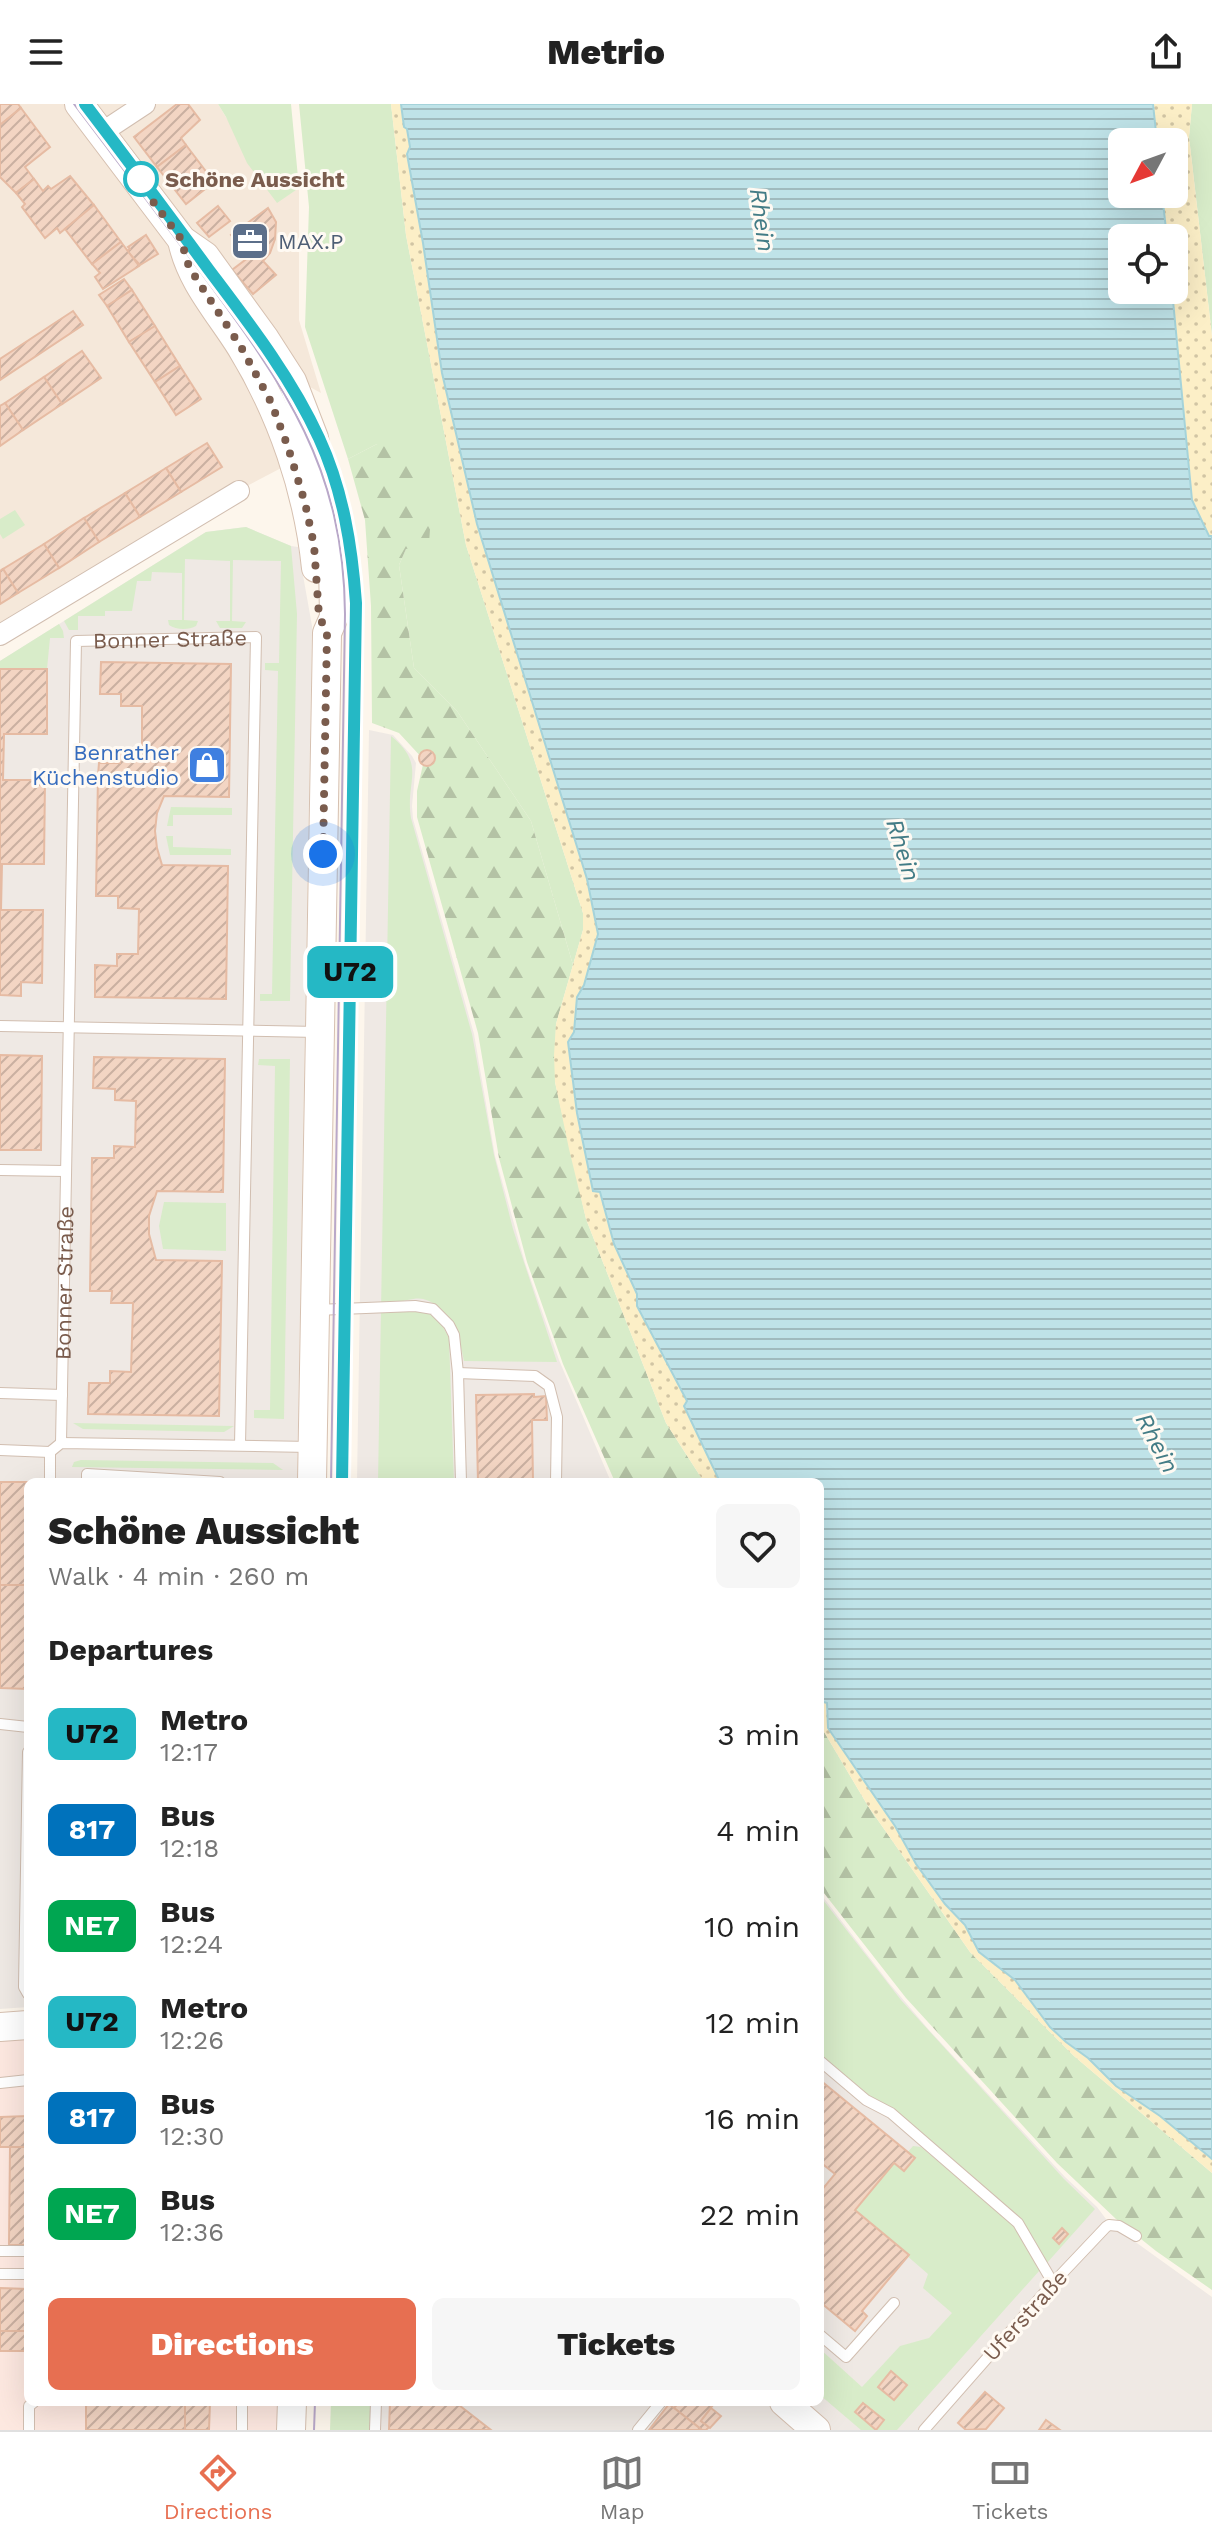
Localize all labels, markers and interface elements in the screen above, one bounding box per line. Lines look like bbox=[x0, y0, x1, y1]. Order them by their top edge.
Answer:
icon: menu bbox=[24, 30, 68, 74]
icon: share bbox=[1144, 30, 1188, 74]
text: Metrio bbox=[547, 31, 665, 73]
north arrow bbox=[1108, 128, 1188, 208]
map controls bbox=[1108, 128, 1188, 304]
marker: Schöne Aussicht bbox=[124, 162, 158, 196]
place label: Schöne Aussicht bbox=[165, 167, 345, 192]
water label: Rhein bbox=[744, 186, 780, 254]
office icon: MAX.P bbox=[229, 220, 271, 262]
button: locate bbox=[1108, 224, 1188, 304]
place label: MAX.P bbox=[278, 229, 343, 254]
street label: Bonner Straße bbox=[92, 625, 247, 654]
place label: Benrather Küchenstudio bbox=[32, 740, 179, 790]
shop icon: Benrather Küchenstudio bbox=[186, 744, 228, 786]
water label: Rhein bbox=[880, 815, 926, 885]
your location bbox=[303, 834, 343, 874]
line badge: U72 bbox=[304, 946, 396, 998]
text: U72 bbox=[323, 955, 377, 988]
street label: Bonner Straße bbox=[51, 1206, 78, 1360]
water label: Rhein bbox=[1130, 1408, 1184, 1478]
button: heart bbox=[716, 1504, 800, 1588]
text: Schöne Aussicht bbox=[48, 1509, 359, 1553]
text: Walk · 4 min · 260 m bbox=[48, 1561, 309, 1591]
text: Departures bbox=[48, 1632, 213, 1667]
text: Metro bbox=[160, 1702, 248, 1737]
text: U72 bbox=[65, 1717, 119, 1750]
text: 3 min bbox=[717, 1717, 800, 1752]
text: 12:17 bbox=[160, 1737, 218, 1767]
text: Bus bbox=[160, 1798, 215, 1833]
text: 817 bbox=[69, 1813, 115, 1846]
text: 4 min bbox=[716, 1813, 800, 1848]
text: 12:18 bbox=[160, 1833, 219, 1863]
text: Bus bbox=[160, 1894, 215, 1929]
text: NE7 bbox=[64, 1909, 120, 1942]
text: 10 min bbox=[704, 1909, 800, 1944]
text: 12:24 bbox=[160, 1929, 223, 1959]
text: Metro bbox=[160, 1990, 248, 2025]
text: U72 bbox=[65, 2005, 119, 2038]
text: 12 min bbox=[705, 2005, 800, 2040]
text: 12:26 bbox=[160, 2025, 224, 2055]
text: Bus bbox=[160, 2086, 215, 2121]
text: 817 bbox=[69, 2101, 115, 2134]
text: 16 min bbox=[705, 2101, 800, 2136]
text: 12:30 bbox=[160, 2121, 224, 2151]
text: Bus bbox=[160, 2182, 215, 2217]
text: NE7 bbox=[64, 2197, 120, 2230]
text: 22 min bbox=[700, 2197, 800, 2232]
text: 12:36 bbox=[160, 2217, 224, 2247]
street label: Uferstraße bbox=[978, 2265, 1073, 2366]
button: Directions bbox=[48, 2298, 416, 2390]
button: Tickets bbox=[432, 2298, 800, 2390]
tab: Directions bbox=[164, 2451, 272, 2524]
tab: Map bbox=[600, 2451, 645, 2524]
tab: Tickets bbox=[972, 2451, 1048, 2524]

